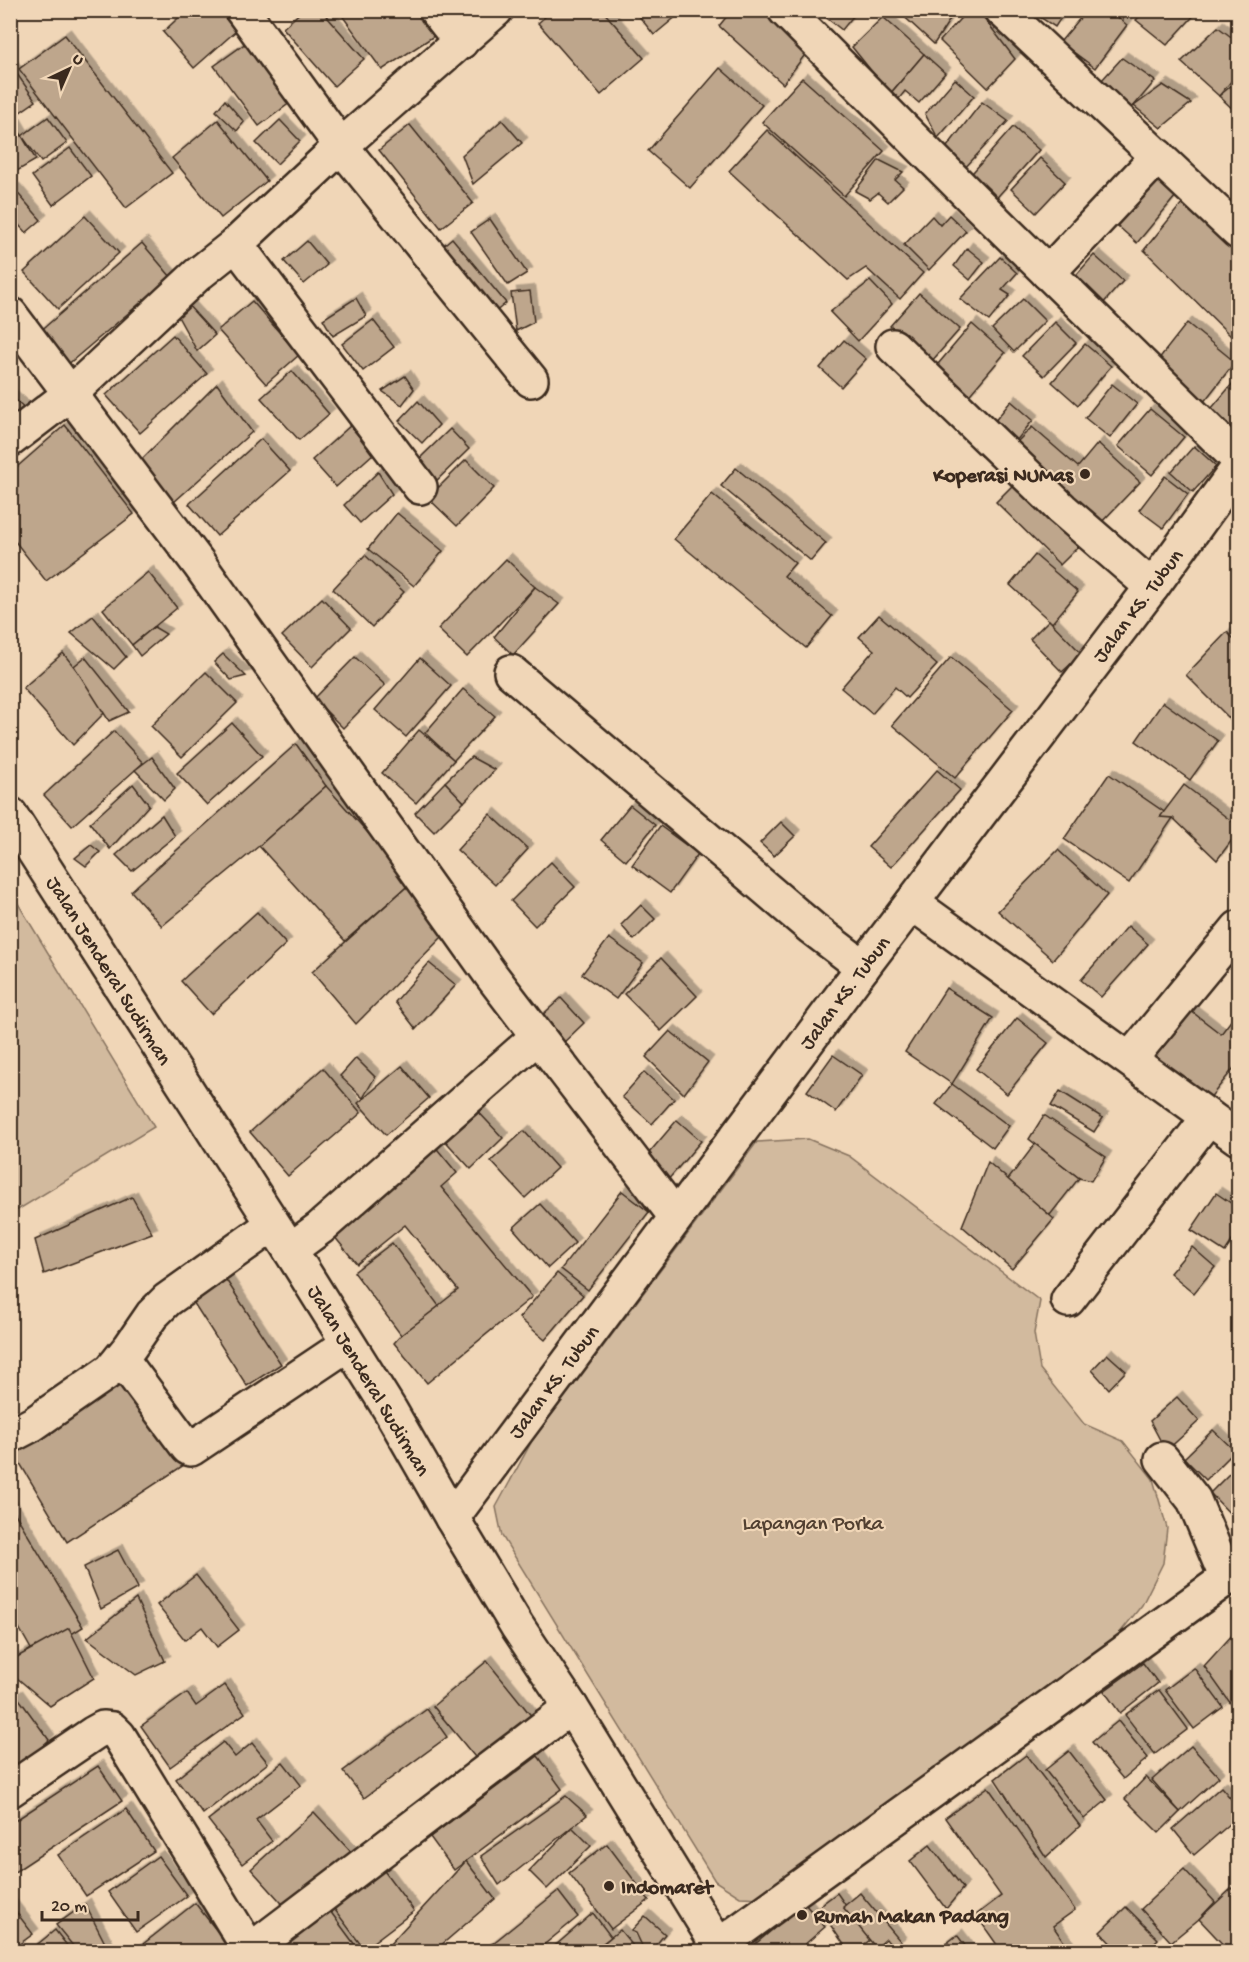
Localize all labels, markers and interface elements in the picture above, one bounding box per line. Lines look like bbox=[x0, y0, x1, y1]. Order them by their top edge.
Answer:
north arrow bbox=[39, 39, 99, 99]
text: U bbox=[67, 51, 87, 71]
place label: Koperasi NUMas bbox=[932, 465, 1074, 490]
marker: Koperasi NUMas bbox=[1078, 467, 1092, 481]
street label: Jalan KS. Tubun bbox=[1089, 545, 1191, 669]
street label: Jalan Jenderal Sudirman bbox=[39, 873, 175, 1071]
street label: Jalan KS. Tubun bbox=[796, 932, 898, 1056]
street label: Jalan Jenderal Sudirman bbox=[300, 1282, 434, 1482]
street label: Jalan KS. Tubun bbox=[505, 1321, 607, 1445]
park label: Lapangan Porka bbox=[743, 1513, 885, 1538]
place label: Indomaret bbox=[621, 1877, 715, 1902]
marker: Indomaret bbox=[602, 1879, 616, 1893]
scale bar bbox=[42, 1884, 138, 1922]
text: 20 m bbox=[51, 1897, 87, 1918]
place label: Rumah Makan Padang bbox=[813, 1906, 1009, 1931]
marker: Rumah Makan Padang bbox=[795, 1908, 809, 1922]

